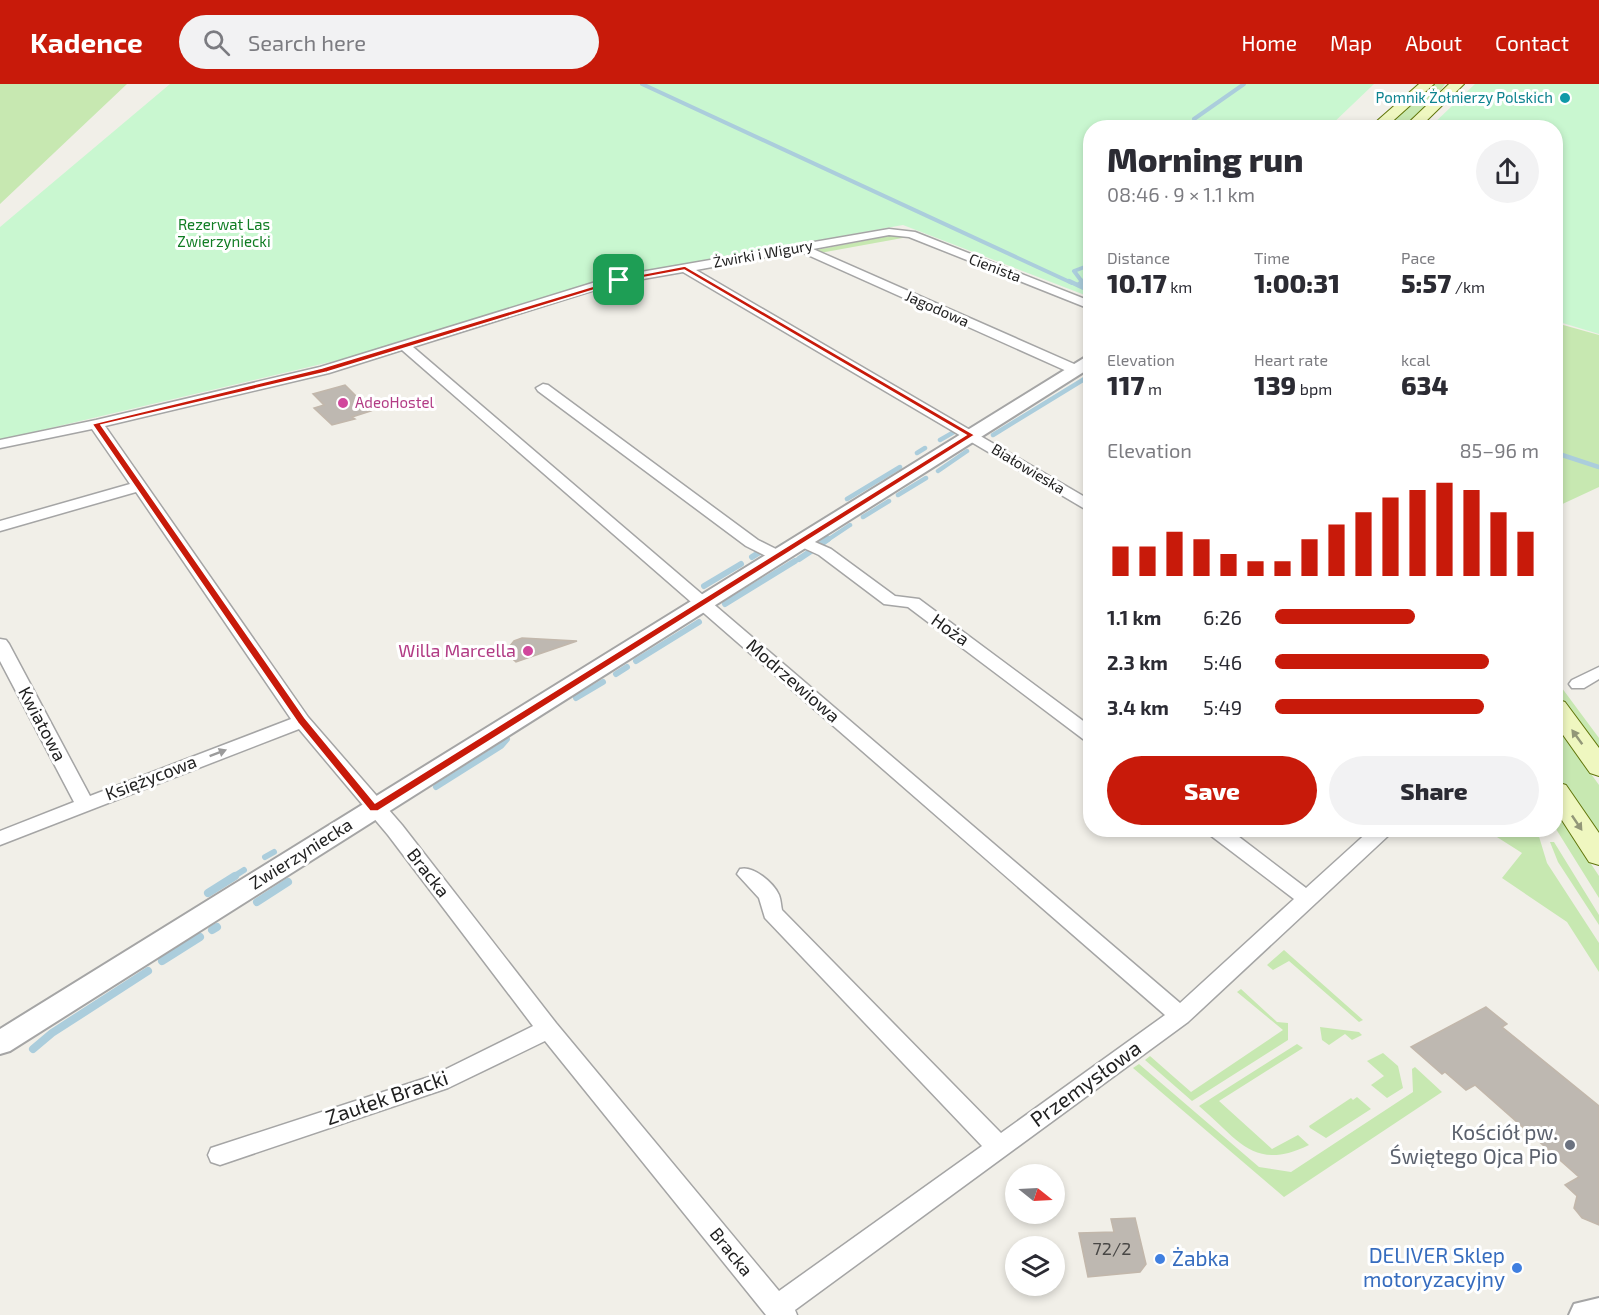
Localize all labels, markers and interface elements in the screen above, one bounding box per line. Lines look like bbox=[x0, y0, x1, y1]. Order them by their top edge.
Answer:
search box bbox=[179, 15, 599, 69]
text: Kadence bbox=[30, 25, 143, 59]
icon: search bbox=[200, 26, 233, 59]
text: Search here bbox=[248, 29, 366, 55]
text: Home bbox=[1241, 30, 1297, 55]
text: Map bbox=[1330, 30, 1372, 55]
text: About bbox=[1405, 30, 1462, 55]
text: Contact bbox=[1495, 30, 1569, 55]
place label: Pomnik Żołnierzy Polskich bbox=[1376, 88, 1553, 106]
marker: Pomnik Żołnierzy Polskich bbox=[1558, 91, 1572, 105]
text: Morning run bbox=[1107, 139, 1304, 179]
button: share bbox=[1476, 140, 1539, 203]
text: 08:46 · 9 × 1.1 km bbox=[1107, 182, 1255, 206]
park label: Rezerwat Las Zwierzyniecki bbox=[177, 215, 271, 250]
street label: Żwirki i Wigury bbox=[712, 235, 814, 271]
text: Distance bbox=[1107, 248, 1170, 267]
text: Time bbox=[1254, 248, 1290, 267]
text: Pace bbox=[1401, 248, 1435, 267]
street label: Cienista bbox=[967, 249, 1024, 285]
pin bbox=[593, 254, 644, 305]
icon: arrive bbox=[602, 263, 635, 296]
text: 10.17 bbox=[1107, 267, 1167, 298]
text: 1:00:31 bbox=[1254, 267, 1340, 298]
text: 5:57 bbox=[1401, 267, 1451, 298]
text: km bbox=[1167, 277, 1192, 296]
text: /km bbox=[1451, 277, 1485, 296]
street label: Jagodowa bbox=[903, 286, 972, 330]
text: Elevation bbox=[1107, 350, 1175, 369]
text: Heart rate bbox=[1254, 350, 1328, 369]
text: kcal bbox=[1401, 350, 1430, 369]
text: 117 bbox=[1107, 369, 1144, 400]
text: 139 bbox=[1254, 369, 1296, 400]
text: 634 bbox=[1401, 369, 1448, 400]
text: m bbox=[1144, 379, 1162, 398]
text: bpm bbox=[1296, 379, 1332, 398]
place label: AdeoHostel bbox=[355, 393, 434, 411]
marker: AdeoHostel bbox=[336, 396, 350, 410]
text: Elevation bbox=[1107, 438, 1192, 462]
text: 85–96 m bbox=[1459, 438, 1539, 462]
street label: Białowieska bbox=[989, 439, 1068, 497]
text: 1.1 km bbox=[1107, 605, 1161, 629]
text: 6:26 bbox=[1203, 605, 1242, 629]
street label: Hoża bbox=[927, 608, 974, 650]
street label: Modrzewiowa bbox=[742, 634, 845, 727]
place label: Willa Marcella bbox=[398, 639, 516, 661]
marker: Willa Marcella bbox=[521, 644, 535, 658]
text: 2.3 km bbox=[1107, 650, 1168, 674]
text: 5:46 bbox=[1203, 650, 1242, 674]
street label: Kwiatowa bbox=[14, 683, 72, 764]
text: 3.4 km bbox=[1107, 695, 1169, 719]
text: 5:49 bbox=[1203, 695, 1242, 719]
one-way arrow bbox=[1571, 729, 1583, 745]
one-way arrow bbox=[209, 747, 227, 757]
street label: Księżycowa bbox=[102, 750, 199, 805]
button: Save bbox=[1107, 756, 1317, 825]
button: Share bbox=[1329, 756, 1539, 825]
street label: Zwierzyniecka bbox=[245, 813, 356, 894]
one-way arrow bbox=[1571, 815, 1582, 831]
street label: Bracka bbox=[403, 844, 455, 901]
street label: Przemysłowa bbox=[1025, 1034, 1145, 1131]
street label: Zaułek Bracki bbox=[322, 1064, 451, 1129]
place label: Kościół pw. Świętego Ojca Pio bbox=[1390, 1119, 1558, 1169]
marker: Kościół pw. Świętego Ojca Pio bbox=[1563, 1138, 1577, 1152]
north arrow bbox=[1005, 1164, 1065, 1224]
map controls bbox=[1005, 1164, 1065, 1296]
street label: Bracka bbox=[706, 1223, 758, 1280]
button: layers bbox=[1005, 1236, 1065, 1296]
house number: 72/2 bbox=[1093, 1237, 1131, 1259]
place label: DELIVER Sklep motoryzacyjny bbox=[1363, 1242, 1505, 1292]
place label: Żabka bbox=[1172, 1245, 1230, 1270]
marker: Żabka bbox=[1153, 1252, 1167, 1266]
marker: DELIVER Sklep motoryzacyjny bbox=[1510, 1261, 1524, 1275]

